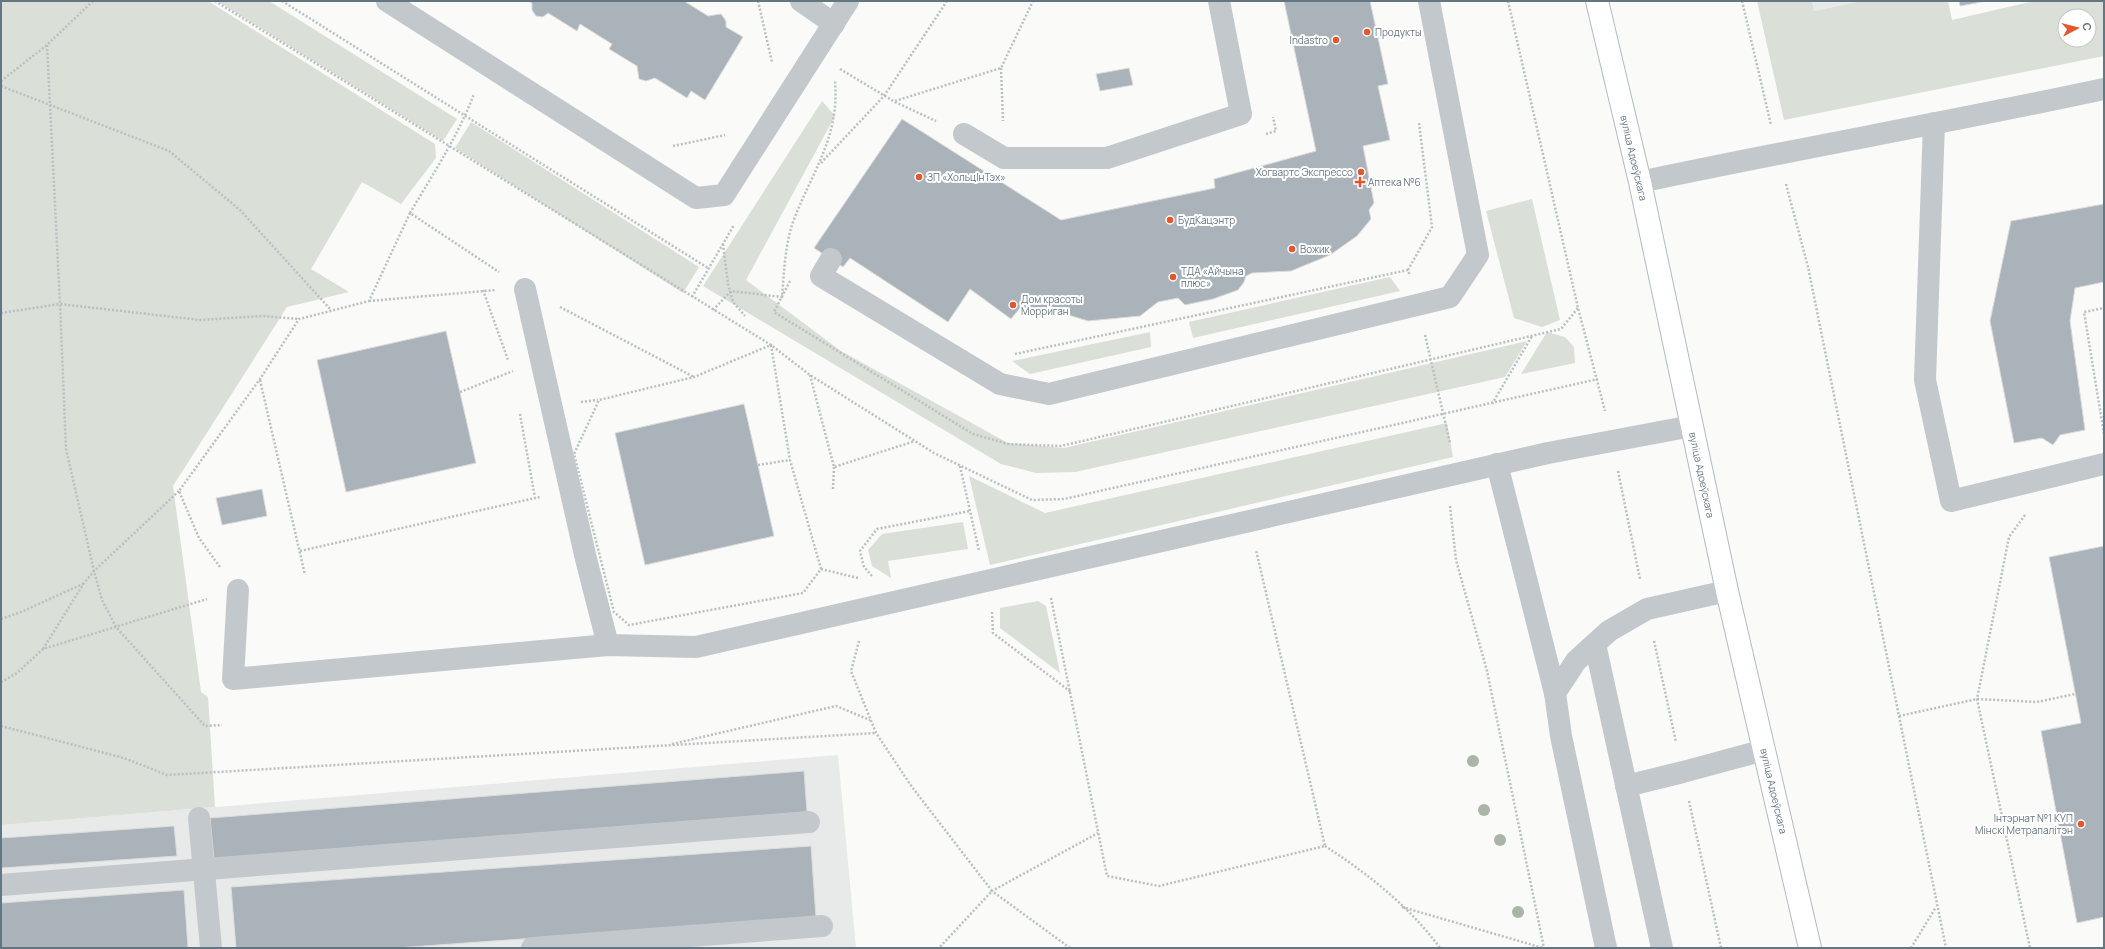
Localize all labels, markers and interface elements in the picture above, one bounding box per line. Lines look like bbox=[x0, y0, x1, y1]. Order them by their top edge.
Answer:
north arrow bbox=[2057, 8, 2097, 48]
text: С bbox=[2079, 22, 2095, 32]
place label: Продукты bbox=[1375, 25, 1422, 39]
marker: Продукты bbox=[1362, 27, 1372, 37]
place label: Indastro bbox=[1290, 33, 1328, 47]
marker: Indastro bbox=[1331, 35, 1341, 45]
street label: вуліца Адоеўскага bbox=[1617, 114, 1651, 202]
place label: Хогвартс Экспрессо bbox=[1256, 165, 1353, 179]
marker: Хогвартс Экспрессо bbox=[1356, 167, 1366, 177]
place label: ЗП «ХольцIнТэх» bbox=[927, 170, 1006, 184]
marker: ЗП «ХольцIнТэх» bbox=[914, 172, 924, 182]
place label: Аптека №6 bbox=[1368, 175, 1421, 189]
marker: Аптека №6 bbox=[1355, 177, 1365, 187]
place label: БудКацэнтр bbox=[1178, 213, 1235, 227]
marker: БудКацэнтр bbox=[1165, 215, 1175, 225]
place label: Вожик bbox=[1300, 242, 1331, 256]
marker: Вожик bbox=[1287, 244, 1297, 254]
place label: ТДА «Айчына плюс» bbox=[1181, 264, 1243, 290]
marker: ТДА «Айчына плюс» bbox=[1168, 272, 1178, 282]
place label: Дом красоты Морриган bbox=[1021, 292, 1083, 318]
marker: Дом красоты Морриган bbox=[1008, 300, 1018, 310]
street label: вуліца Адоеўскага bbox=[1686, 431, 1718, 519]
street label: вуліца Адоеўскага bbox=[1757, 747, 1791, 835]
place label: Інтэрнат №1 КУП Мінскі Метрапалітэн bbox=[1975, 811, 2073, 837]
marker: Інтэрнат №1 КУП Мінскі Метрапалітэн bbox=[2076, 819, 2086, 829]

